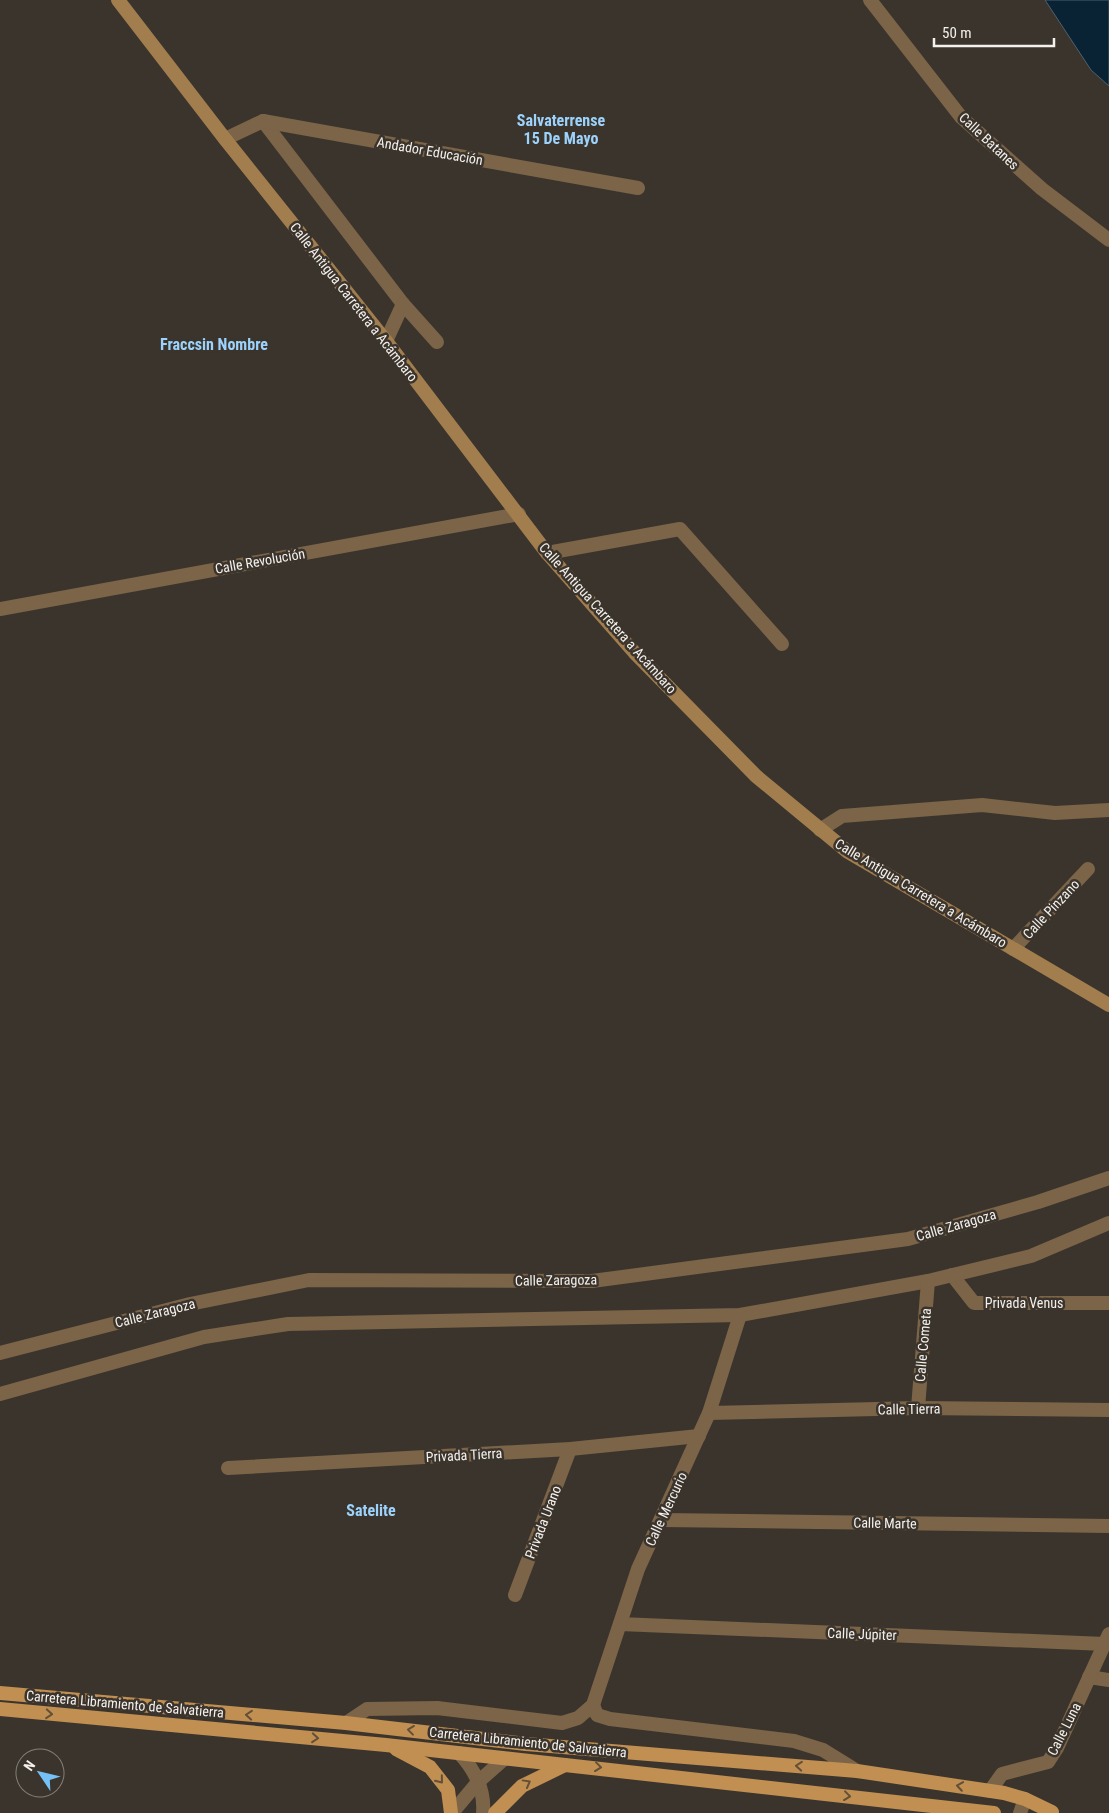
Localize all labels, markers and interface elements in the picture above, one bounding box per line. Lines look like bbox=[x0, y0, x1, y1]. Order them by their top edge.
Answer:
scale bar bbox=[934, 15, 1054, 47]
text: 50 m bbox=[942, 24, 972, 42]
street label: Calle Batanes bbox=[956, 109, 1022, 173]
district label: Salvaterrense 15 De Mayo bbox=[517, 111, 605, 148]
street label: Andador Educación bbox=[376, 134, 484, 168]
street label: Calle Antigua Carretera a Acámbaro bbox=[287, 219, 421, 385]
district label: Fraccsin Nombre bbox=[160, 335, 268, 354]
street label: Calle Antigua Carretera a Acámbaro bbox=[536, 539, 680, 697]
street label: Calle Revolución bbox=[214, 545, 306, 577]
street label: Calle Antigua Carretera a Acámbaro bbox=[832, 835, 1010, 951]
street label: Calle Pinzano bbox=[1019, 876, 1083, 942]
street label: Calle Zaragoza bbox=[914, 1206, 998, 1244]
street label: Calle Zaragoza bbox=[515, 1271, 597, 1289]
street label: Calle Zaragoza bbox=[113, 1295, 197, 1331]
street label: Privada Venus bbox=[985, 1295, 1063, 1311]
street label: Calle Cometa bbox=[912, 1308, 934, 1382]
street label: Calle Tierra bbox=[878, 1400, 940, 1418]
street label: Privada Tierra bbox=[425, 1445, 503, 1465]
street label: Calle Mercurio bbox=[642, 1469, 690, 1549]
street label: Privada Urano bbox=[522, 1483, 564, 1561]
district label: Satelite bbox=[346, 1501, 396, 1520]
street label: Calle Marte bbox=[853, 1514, 917, 1532]
street label: Calle Júpiter bbox=[827, 1625, 897, 1643]
street label: Carretera Libramiento de Salvatierra bbox=[25, 1687, 225, 1721]
street label: Calle Luna bbox=[1044, 1700, 1084, 1758]
one-way arrow bbox=[45, 1708, 53, 1719]
one-way arrow bbox=[245, 1709, 253, 1720]
street label: Carretera Libramiento de Salvatierra bbox=[428, 1724, 628, 1760]
one-way arrow bbox=[407, 1725, 415, 1736]
one-way arrow bbox=[311, 1732, 319, 1743]
north arrow bbox=[15, 1748, 65, 1798]
text: N bbox=[20, 1757, 38, 1774]
one-way arrow bbox=[595, 1761, 603, 1772]
one-way arrow bbox=[795, 1761, 803, 1772]
one-way arrow bbox=[435, 1774, 443, 1783]
one-way arrow bbox=[522, 1780, 531, 1790]
one-way arrow bbox=[956, 1782, 965, 1792]
one-way arrow bbox=[843, 1790, 851, 1801]

